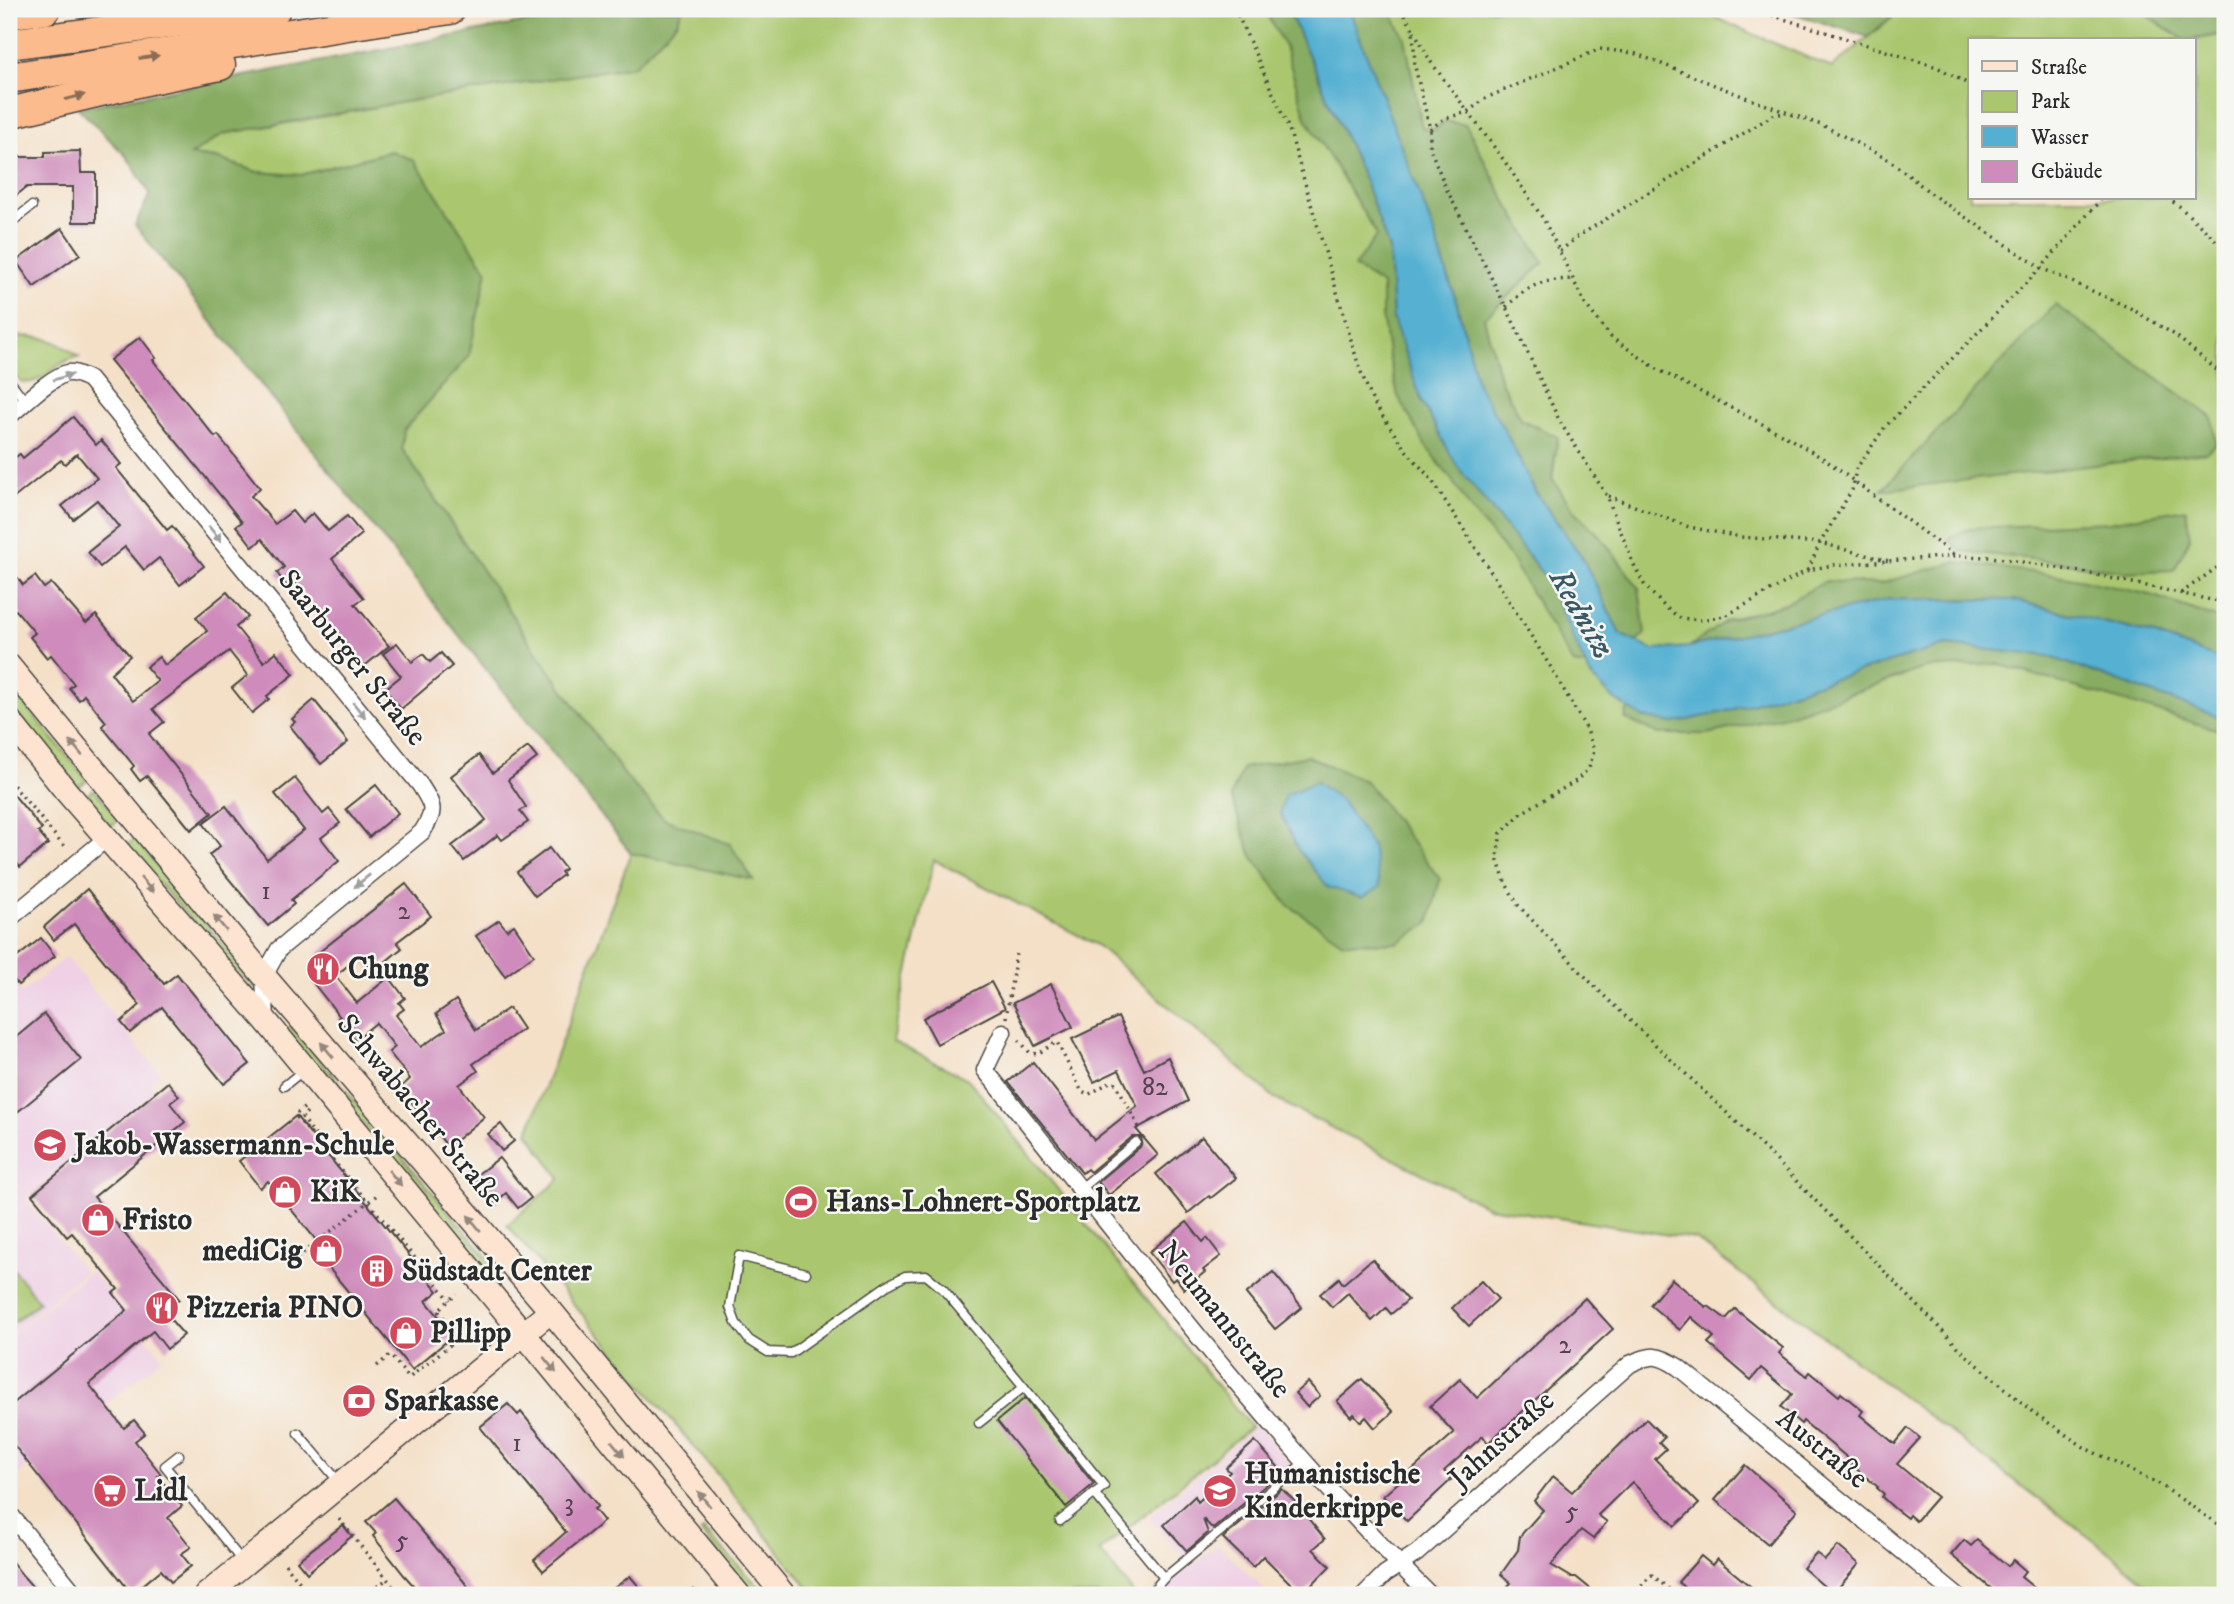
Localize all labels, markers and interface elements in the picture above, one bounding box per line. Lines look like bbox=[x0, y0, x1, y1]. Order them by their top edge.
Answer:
legend bbox=[1968, 38, 2196, 200]
one-way arrow bbox=[138, 51, 160, 62]
text: Straße bbox=[2031, 55, 2087, 81]
text: Park bbox=[2031, 89, 2071, 115]
one-way arrow bbox=[64, 91, 86, 102]
text: Wasser bbox=[2030, 125, 2089, 151]
text: Gebäude bbox=[2031, 159, 2103, 185]
one-way arrow bbox=[53, 372, 74, 382]
one-way arrow bbox=[208, 524, 223, 542]
water label: Rednitz bbox=[1539, 561, 1623, 666]
street label: Saarburger Straße bbox=[269, 562, 435, 754]
one-way arrow bbox=[351, 702, 366, 719]
one-way arrow bbox=[68, 739, 83, 757]
one-way arrow bbox=[353, 873, 370, 888]
house number: 1 bbox=[261, 875, 271, 908]
one-way arrow bbox=[139, 876, 154, 893]
house number: 2 bbox=[398, 895, 411, 928]
one-way arrow bbox=[213, 915, 228, 933]
restaurant icon: Chung bbox=[304, 950, 342, 988]
place label: Chung bbox=[348, 951, 430, 988]
street label: Schwabacher Straße bbox=[328, 1007, 512, 1215]
one-way arrow bbox=[320, 1041, 335, 1058]
house number: 82 bbox=[1142, 1071, 1168, 1104]
school or university icon: Jakob-Wassermann-Schule bbox=[31, 1126, 69, 1164]
place label: Jakob-Wassermann-Schule bbox=[71, 1127, 395, 1164]
one-way arrow bbox=[387, 1170, 402, 1187]
shop icon: KiK bbox=[266, 1173, 304, 1211]
place label: KiK bbox=[310, 1174, 361, 1211]
sports icon: Hans-Lohnert-Sportplatz bbox=[782, 1183, 820, 1221]
place label: Hans-Lohnert-Sportplatz bbox=[826, 1184, 1141, 1221]
shop icon: Fristo bbox=[79, 1201, 117, 1239]
place label: Fristo bbox=[122, 1202, 192, 1239]
one-way arrow bbox=[467, 1214, 482, 1231]
shop icon: mediCig bbox=[307, 1232, 345, 1270]
place label: mediCig bbox=[202, 1233, 303, 1270]
street label: Neumannstraße bbox=[1149, 1234, 1299, 1406]
building icon: Südstadt Center bbox=[358, 1252, 396, 1290]
place label: Südstadt Center bbox=[402, 1253, 592, 1290]
restaurant icon: Pizzeria PINO bbox=[143, 1289, 181, 1327]
place label: Pizzeria PINO bbox=[186, 1290, 363, 1327]
shop icon: Pillipp bbox=[387, 1314, 425, 1352]
place label: Pillipp bbox=[430, 1315, 511, 1352]
house number: 2 bbox=[1559, 1329, 1572, 1362]
one-way arrow bbox=[542, 1356, 557, 1374]
bank icon: Sparkasse bbox=[340, 1382, 378, 1420]
place label: Sparkasse bbox=[384, 1383, 499, 1420]
street label: Jahnstraße bbox=[1439, 1383, 1563, 1499]
street label: Austraße bbox=[1769, 1401, 1875, 1497]
house number: 1 bbox=[512, 1427, 522, 1460]
one-way arrow bbox=[611, 1439, 626, 1457]
place label: Humanistische Kinderkrippe bbox=[1244, 1456, 1421, 1527]
supermarket icon: Lidl bbox=[91, 1472, 129, 1510]
school or university icon: Humanistische Kinderkrippe bbox=[1201, 1472, 1239, 1510]
place label: Lidl bbox=[134, 1473, 188, 1510]
house number: 3 bbox=[564, 1487, 574, 1520]
one-way arrow bbox=[696, 1490, 712, 1508]
house number: 5 bbox=[1566, 1495, 1579, 1528]
house number: 5 bbox=[396, 1524, 409, 1557]

